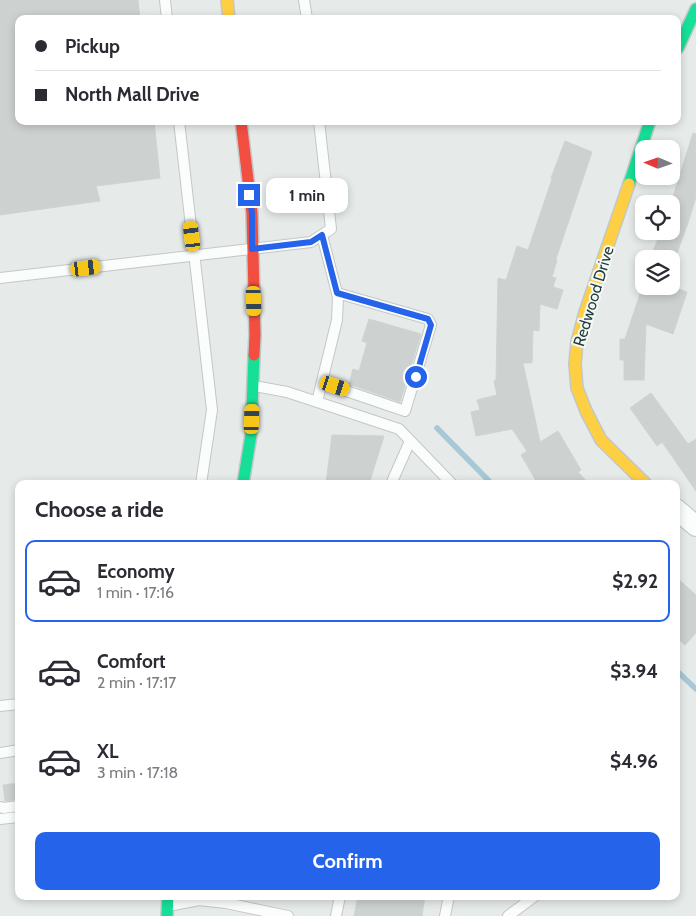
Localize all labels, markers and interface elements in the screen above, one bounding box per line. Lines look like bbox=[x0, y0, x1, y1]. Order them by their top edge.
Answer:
text: Pickup bbox=[65, 35, 120, 58]
text: North Mall Drive bbox=[65, 83, 199, 106]
north arrow bbox=[635, 140, 680, 185]
map controls bbox=[635, 140, 680, 295]
callout: 1 min bbox=[266, 178, 349, 212]
route end bbox=[238, 184, 260, 206]
text: 1 min bbox=[289, 186, 325, 205]
button: locate bbox=[635, 195, 680, 240]
car bbox=[182, 220, 201, 252]
street label: Redwood Drive bbox=[569, 244, 618, 349]
button: layers bbox=[635, 250, 680, 295]
car bbox=[70, 259, 101, 277]
car bbox=[245, 286, 262, 316]
route start bbox=[405, 366, 427, 388]
car bbox=[318, 374, 351, 398]
car bbox=[243, 404, 260, 434]
text: Choose a ride bbox=[35, 496, 164, 523]
icon: car bbox=[37, 559, 82, 604]
text: Economy bbox=[97, 560, 175, 583]
text: $2.92 bbox=[612, 570, 658, 593]
text: 1 min · 17:16 bbox=[97, 583, 174, 602]
icon: car bbox=[37, 649, 82, 694]
text: Comfort bbox=[97, 650, 166, 673]
text: $3.94 bbox=[610, 660, 658, 683]
text: 2 min · 17:17 bbox=[97, 673, 176, 692]
icon: car bbox=[37, 739, 82, 784]
text: XL bbox=[97, 740, 118, 763]
text: $4.96 bbox=[610, 750, 658, 773]
text: 3 min · 17:18 bbox=[97, 763, 178, 782]
button: Confirm bbox=[35, 832, 660, 890]

